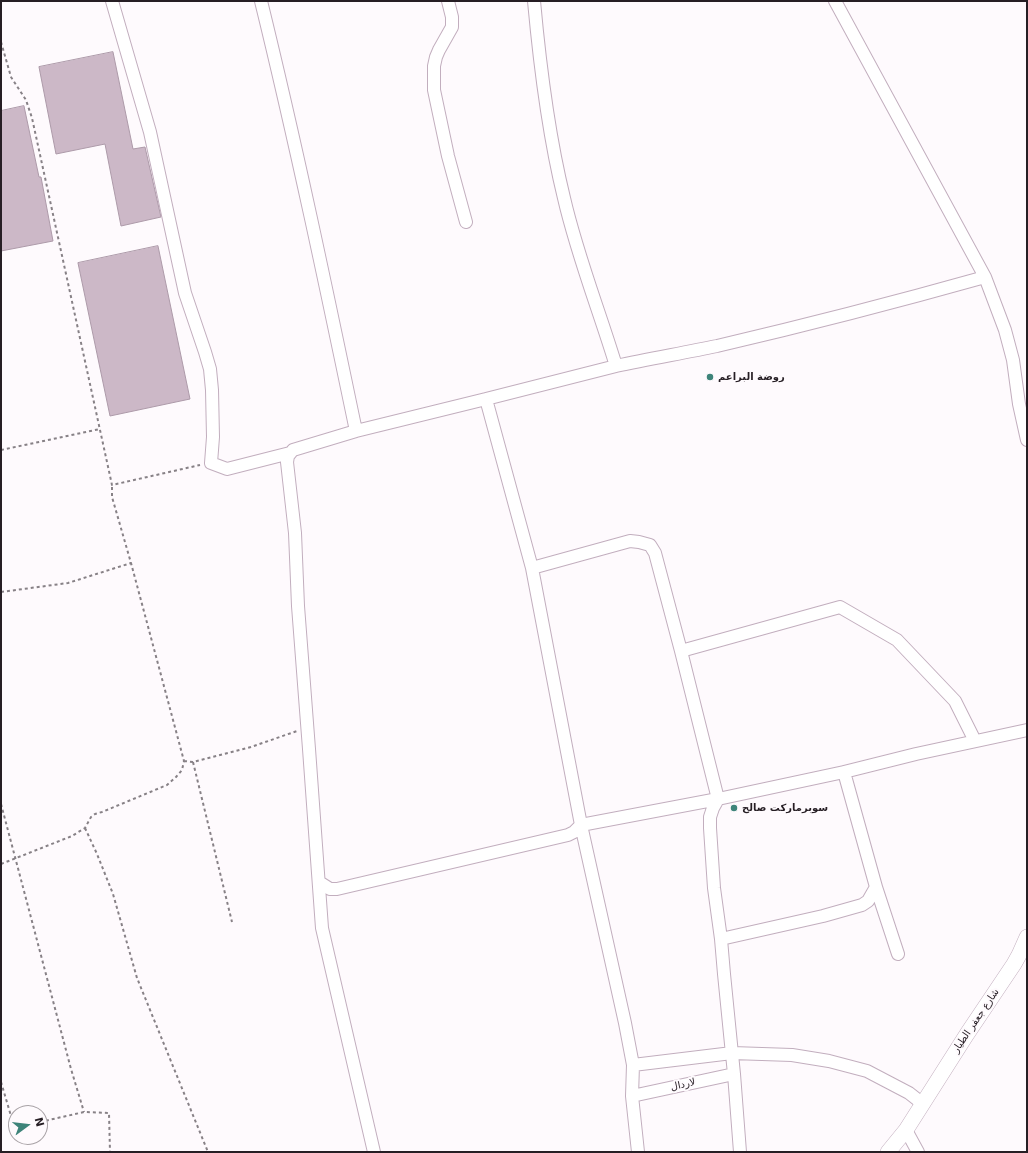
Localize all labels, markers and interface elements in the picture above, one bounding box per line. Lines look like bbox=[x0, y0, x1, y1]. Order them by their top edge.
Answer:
place label: روضة البراعم bbox=[718, 371, 785, 383]
marker: روضة البراعم bbox=[705, 372, 715, 382]
place label: سوبرماركت صالح bbox=[742, 802, 828, 814]
marker: سوبرماركت صالح bbox=[729, 803, 739, 813]
street label: شارع جعفر الطيار bbox=[950, 987, 1002, 1055]
street label: لاردال bbox=[670, 1077, 696, 1093]
north arrow bbox=[8, 1105, 48, 1145]
text: N bbox=[32, 1116, 47, 1128]

